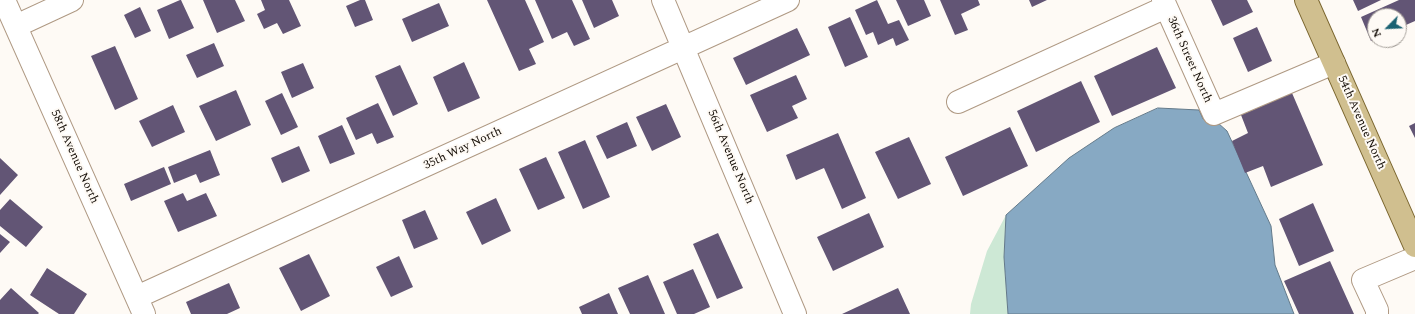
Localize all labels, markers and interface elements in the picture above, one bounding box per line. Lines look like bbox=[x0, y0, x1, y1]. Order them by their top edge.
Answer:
north arrow bbox=[1367, 8, 1407, 48]
street label: 36th Street North bbox=[1164, 15, 1214, 105]
text: N bbox=[1367, 25, 1386, 40]
street label: 54th Avenue North bbox=[1334, 74, 1388, 172]
street label: 58th Avenue North bbox=[47, 108, 101, 206]
street label: 56th Avenue North bbox=[704, 108, 756, 206]
street label: 35th Way North bbox=[422, 125, 504, 173]

